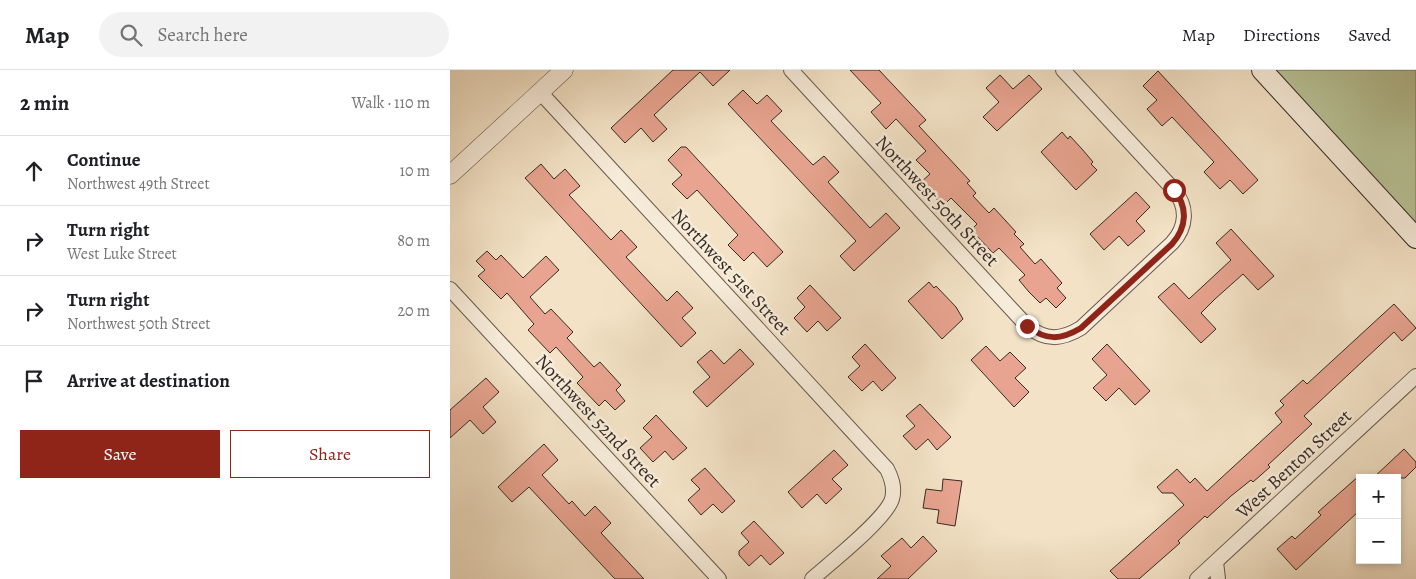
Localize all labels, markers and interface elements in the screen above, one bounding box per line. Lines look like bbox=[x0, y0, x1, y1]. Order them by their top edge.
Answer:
search box bbox=[99, 12, 449, 57]
text: Map bbox=[25, 19, 69, 51]
icon: search bbox=[117, 21, 145, 49]
text: Search here bbox=[157, 22, 248, 48]
text: Map bbox=[1182, 23, 1215, 47]
text: Directions bbox=[1243, 23, 1320, 47]
text: Saved bbox=[1348, 23, 1391, 47]
text: 2 min bbox=[20, 89, 69, 117]
text: Walk · 110 m bbox=[352, 92, 430, 114]
street label: Northwest 50th Street bbox=[869, 130, 1005, 272]
text: Continue bbox=[67, 147, 141, 173]
icon: ahead bbox=[20, 157, 48, 185]
text: 10 m bbox=[400, 160, 430, 182]
text: Northwest 49th Street bbox=[67, 173, 210, 195]
route start bbox=[1163, 179, 1186, 202]
street label: Northwest 51st Street bbox=[665, 203, 797, 341]
text: Turn right bbox=[67, 217, 149, 243]
icon: right bbox=[20, 227, 48, 255]
text: 80 m bbox=[397, 230, 430, 252]
text: West Luke Street bbox=[67, 243, 177, 265]
text: Turn right bbox=[67, 287, 149, 313]
icon: right bbox=[20, 297, 48, 325]
text: 20 m bbox=[397, 300, 430, 322]
text: Northwest 50th Street bbox=[67, 313, 211, 335]
route end bbox=[1016, 315, 1039, 338]
street label: Northwest 52nd Street bbox=[529, 349, 667, 493]
icon: arrive bbox=[20, 367, 48, 395]
text: Arrive at destination bbox=[67, 368, 230, 394]
street label: West Benton Street bbox=[1230, 404, 1357, 525]
button: Save bbox=[20, 430, 220, 478]
button: Share bbox=[230, 430, 430, 478]
map controls bbox=[1356, 474, 1401, 564]
button: + bbox=[1356, 474, 1401, 519]
button: − bbox=[1356, 519, 1401, 564]

